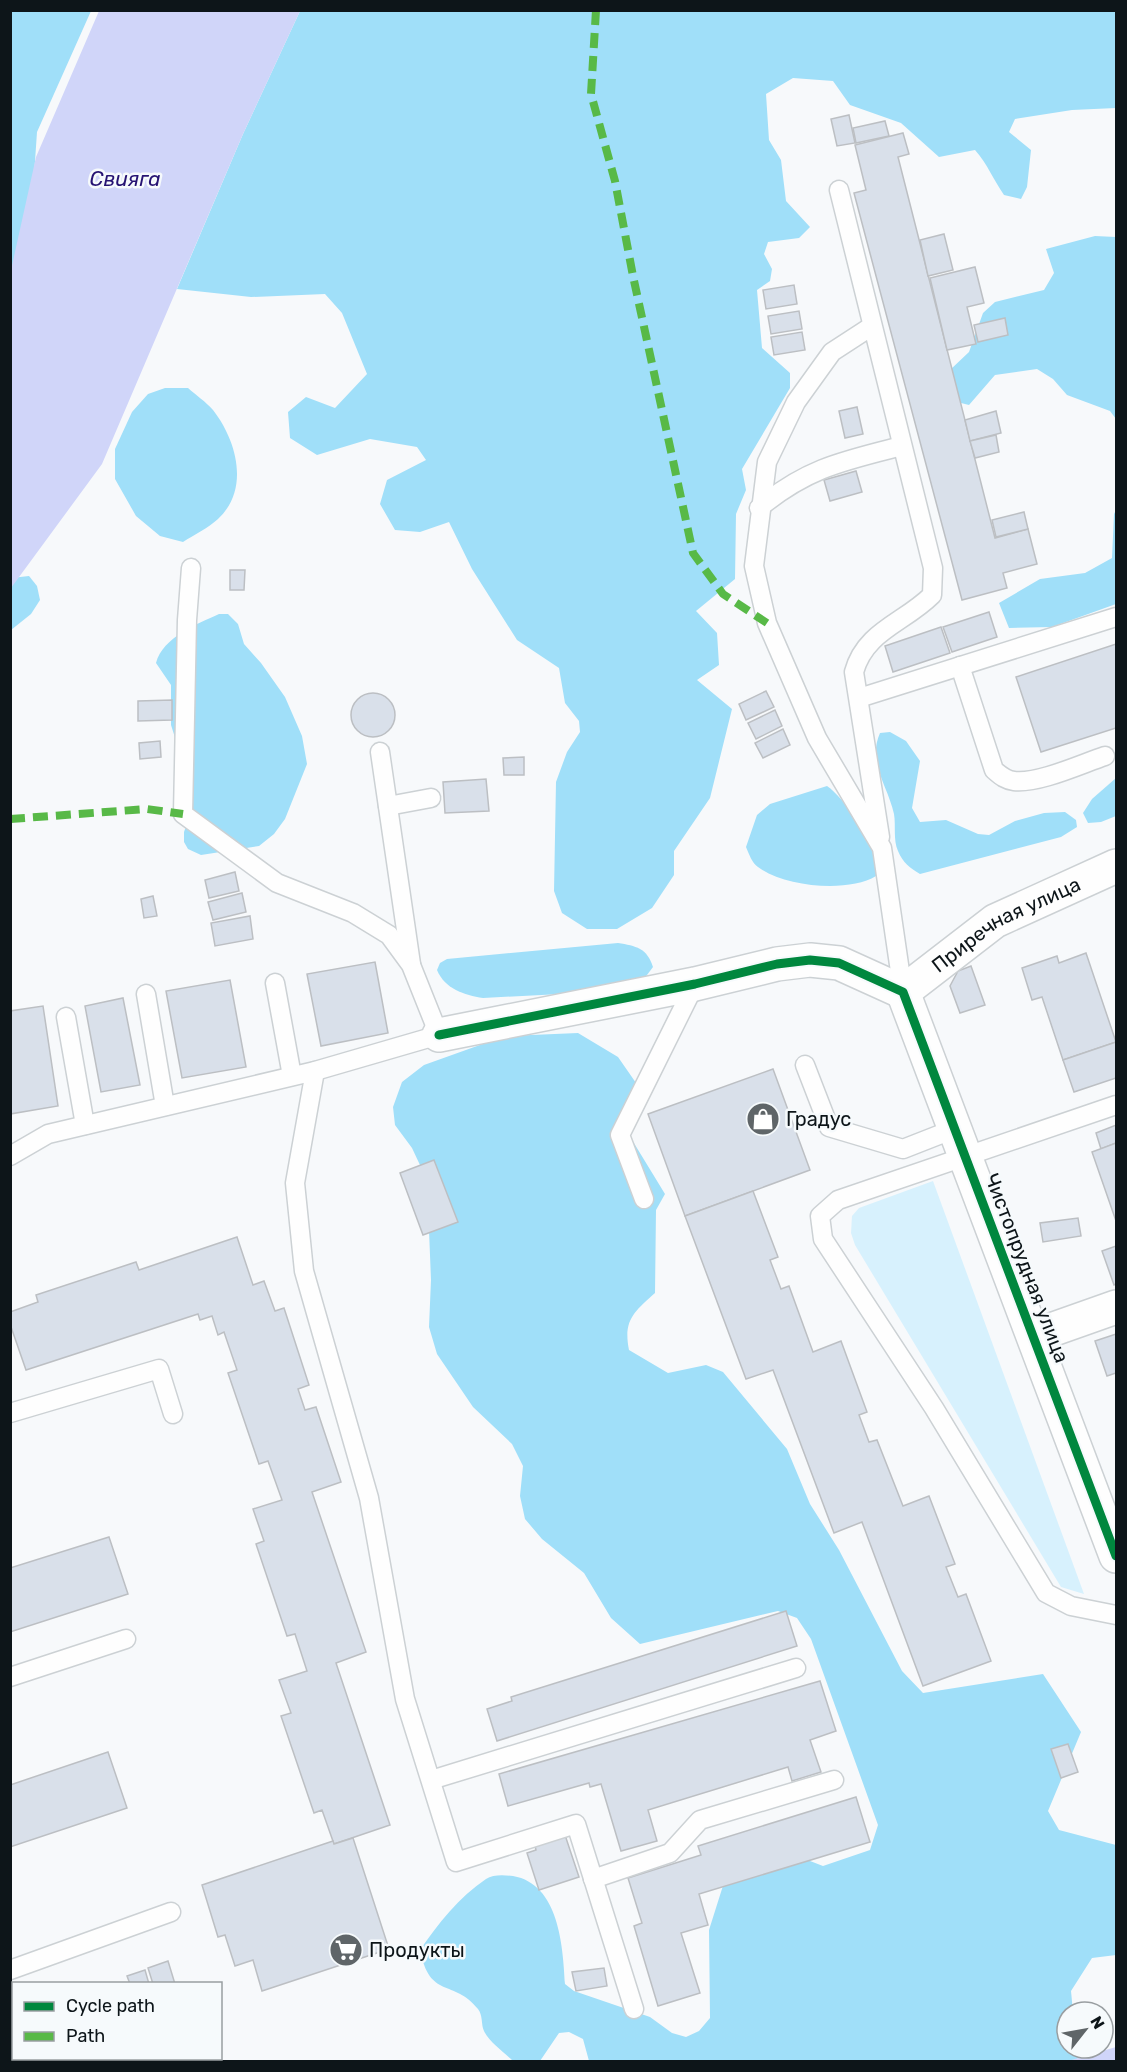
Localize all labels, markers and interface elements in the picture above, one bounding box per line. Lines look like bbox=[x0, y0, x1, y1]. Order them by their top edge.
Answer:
water label: Свияга bbox=[89, 166, 161, 191]
street label: Приречная улица bbox=[927, 872, 1084, 977]
shop icon: Градус bbox=[745, 1101, 781, 1137]
place label: Градус bbox=[786, 1107, 851, 1131]
street label: Чистопрудная улица bbox=[980, 1170, 1074, 1366]
supermarket icon: Продукты bbox=[328, 1932, 364, 1968]
place label: Продукты bbox=[369, 1938, 465, 1962]
legend bbox=[12, 1982, 222, 2060]
text: Cycle path bbox=[66, 1995, 155, 2017]
north arrow bbox=[1055, 2000, 1115, 2060]
text: N bbox=[1086, 2013, 1109, 2032]
text: Path bbox=[66, 2025, 105, 2047]

